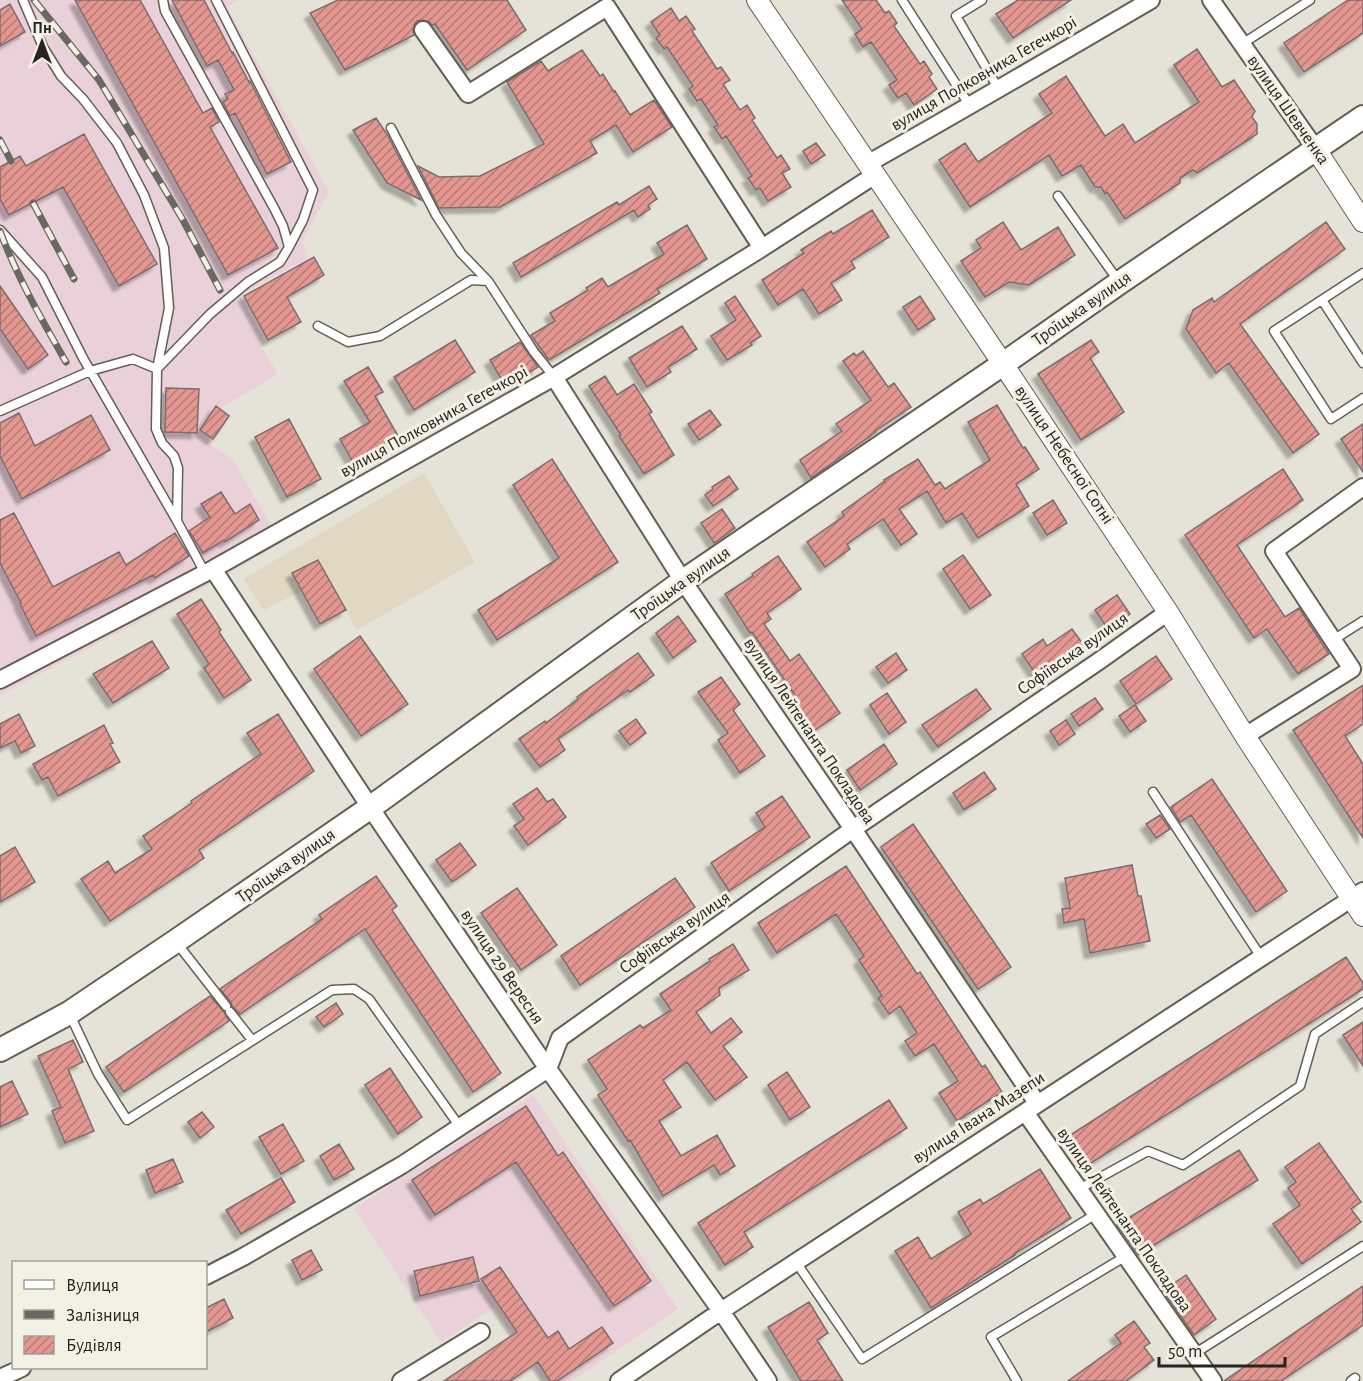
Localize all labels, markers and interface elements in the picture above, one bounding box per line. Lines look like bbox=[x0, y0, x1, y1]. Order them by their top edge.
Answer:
north arrow bbox=[12, 12, 72, 72]
street label: вулиця Полковника Гегечкорі bbox=[888, 13, 1080, 135]
text: Пн bbox=[32, 20, 52, 36]
street label: вулиця Шевченка bbox=[1244, 52, 1332, 168]
street label: Троїцька вулиця bbox=[1029, 268, 1135, 350]
street label: вулиця Полковника Гегечкорі bbox=[337, 363, 531, 481]
street label: вулиця Небесної Сотні bbox=[1011, 382, 1118, 528]
street label: Троїцька вулиця bbox=[628, 543, 734, 625]
street label: Софіївська вулиця bbox=[1014, 609, 1132, 699]
street label: вулиця Лейтенанта Покладова bbox=[740, 635, 878, 827]
street label: Троїцька вулиця bbox=[233, 825, 339, 907]
street label: Софіївська вулиця bbox=[616, 888, 734, 978]
street label: вулиця 29 Вересня bbox=[457, 906, 547, 1028]
street label: вулиця Івана Мазепи bbox=[910, 1069, 1048, 1167]
street label: вулиця Лейтенанта Покладова bbox=[1053, 1125, 1195, 1315]
legend bbox=[12, 1261, 207, 1369]
text: Вулиця bbox=[66, 1277, 119, 1295]
text: Залізниця bbox=[66, 1307, 140, 1325]
scale bar bbox=[1159, 1330, 1285, 1368]
text: Будівля bbox=[66, 1337, 122, 1355]
text: 50 m bbox=[1168, 1343, 1202, 1361]

